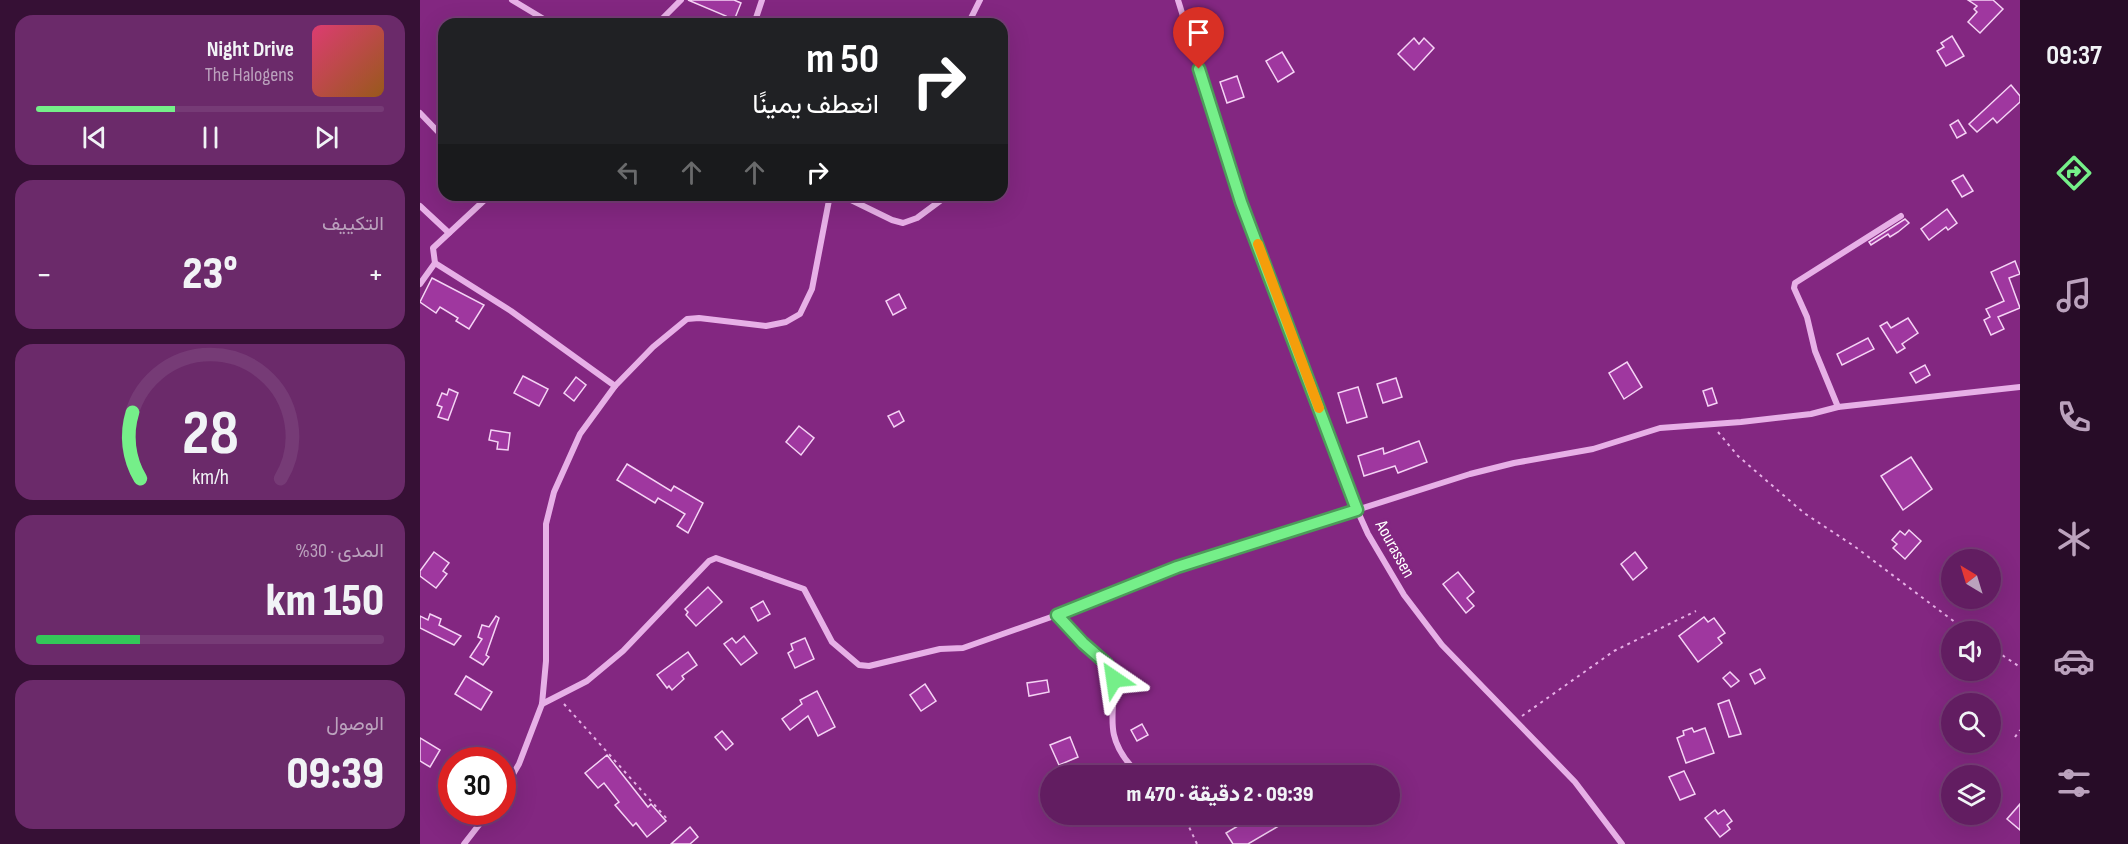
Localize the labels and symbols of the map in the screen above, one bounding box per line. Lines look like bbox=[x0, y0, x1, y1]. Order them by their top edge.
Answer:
pin bbox=[1173, 7, 1224, 69]
street label: Aourassen bbox=[1370, 516, 1419, 581]
north arrow bbox=[1941, 549, 2001, 609]
position arrow bbox=[1082, 647, 1146, 711]
speed limit sign: 30 bbox=[438, 747, 516, 825]

